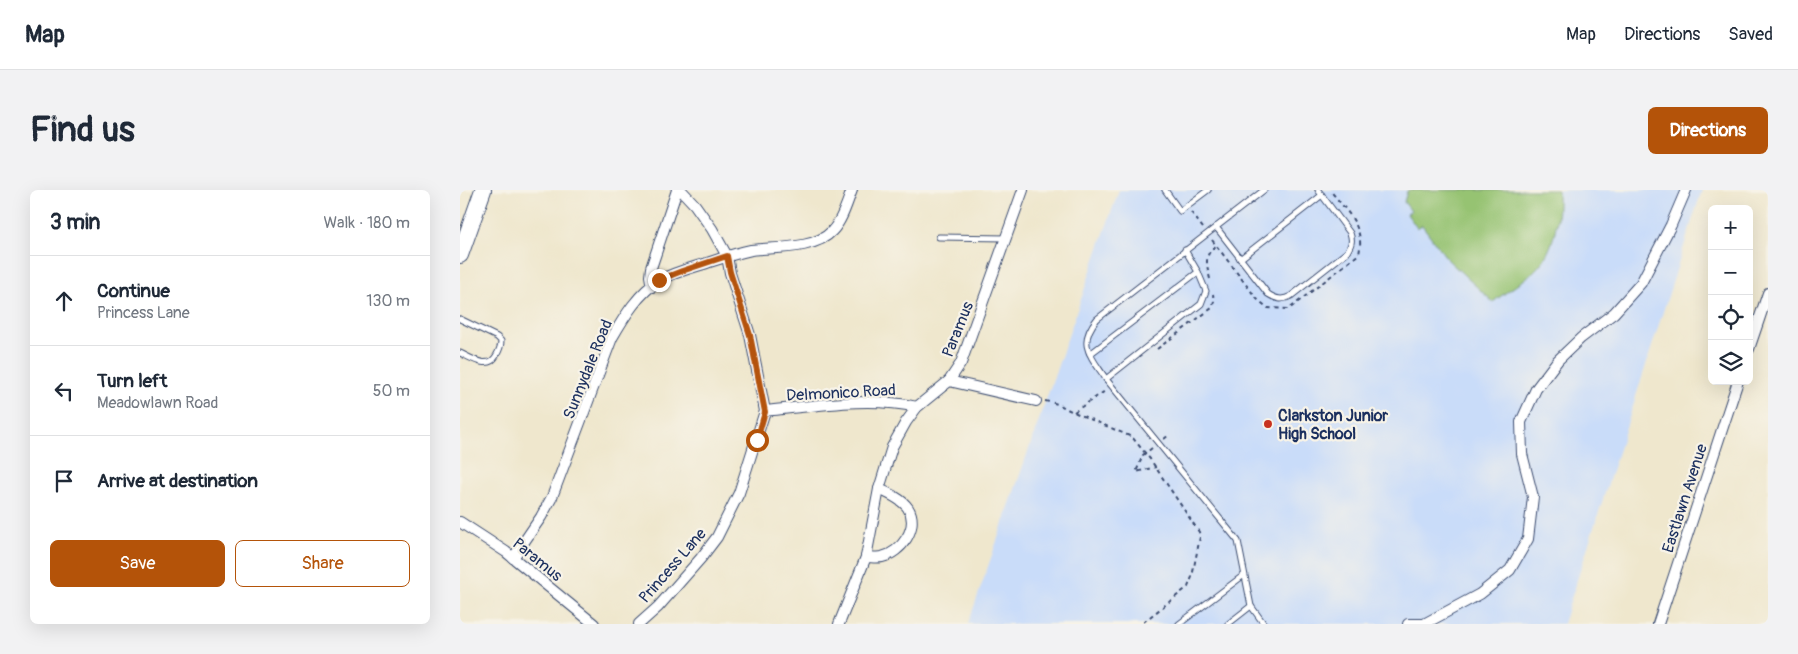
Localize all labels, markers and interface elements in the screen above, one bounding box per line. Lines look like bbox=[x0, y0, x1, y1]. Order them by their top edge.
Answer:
text: Map bbox=[25, 20, 65, 49]
text: Map bbox=[1566, 23, 1596, 46]
text: Directions bbox=[1624, 23, 1700, 46]
text: Saved bbox=[1728, 23, 1773, 46]
button: Directions bbox=[1648, 107, 1768, 154]
text: Find us bbox=[30, 108, 135, 152]
map controls bbox=[1708, 205, 1753, 385]
button: + bbox=[1708, 205, 1753, 250]
text: 3 min bbox=[50, 209, 100, 236]
text: Walk · 180 m bbox=[323, 213, 410, 233]
button: − bbox=[1708, 250, 1753, 295]
route end bbox=[648, 269, 671, 292]
text: Continue bbox=[97, 279, 170, 303]
icon: ahead bbox=[50, 287, 78, 315]
text: 130 m bbox=[366, 291, 410, 311]
button: locate bbox=[1708, 295, 1753, 340]
street label: Paramus bbox=[938, 299, 978, 360]
text: Princess Lane bbox=[97, 303, 190, 323]
street label: Sunnydale Road bbox=[559, 317, 617, 422]
button: layers bbox=[1708, 340, 1753, 385]
text: Turn left bbox=[97, 369, 167, 393]
icon: left bbox=[50, 377, 78, 405]
street label: Delmonico Road bbox=[786, 380, 896, 406]
text: 50 m bbox=[373, 381, 410, 401]
text: Meadowlawn Road bbox=[97, 393, 218, 413]
place label: Clarkston Junior High School bbox=[1278, 406, 1388, 444]
marker: Clarkston Junior High School bbox=[1262, 418, 1274, 430]
route start bbox=[746, 429, 769, 452]
street label: Eastlawn Avenue bbox=[1658, 441, 1712, 555]
icon: arrive bbox=[50, 467, 78, 495]
text: Arrive at destination bbox=[97, 469, 258, 493]
street label: Princess Lane bbox=[635, 524, 711, 607]
street label: Paramus bbox=[508, 534, 566, 586]
button: Save bbox=[50, 540, 225, 587]
button: Share bbox=[235, 540, 410, 587]

